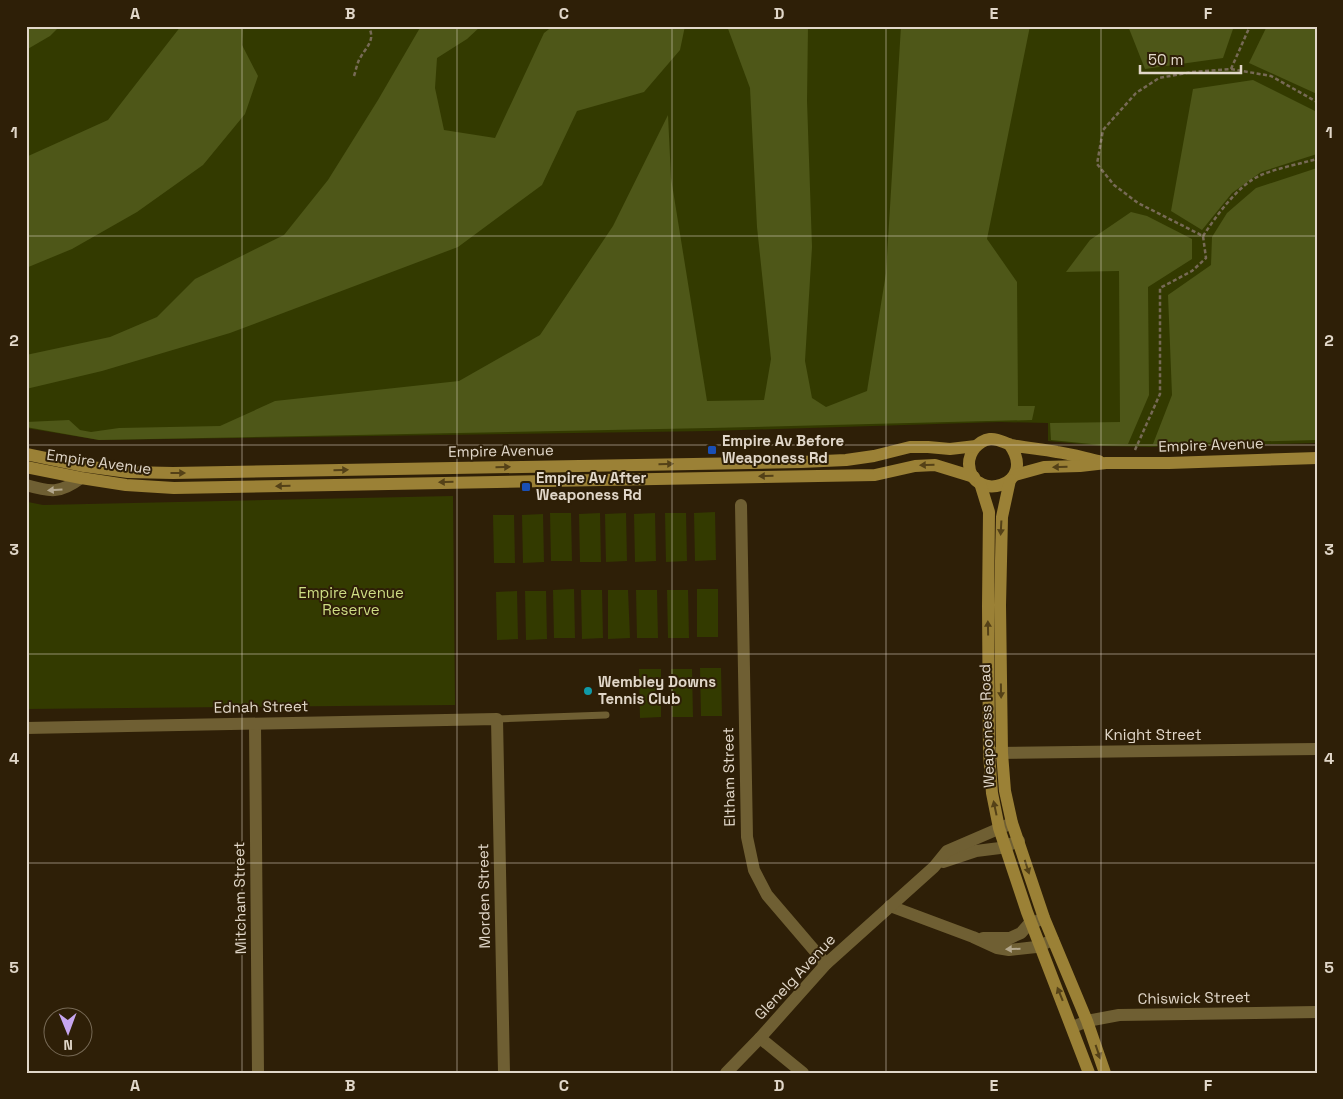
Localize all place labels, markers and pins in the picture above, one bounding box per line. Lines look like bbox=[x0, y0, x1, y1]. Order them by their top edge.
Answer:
place label: Empire Av Before Weaponess Rd bbox=[722, 431, 845, 467]
marker: Empire Av Before Weaponess Rd bbox=[706, 444, 718, 456]
place label: Empire Av After Weaponess Rd bbox=[536, 468, 647, 504]
marker: Empire Av After Weaponess Rd bbox=[520, 481, 532, 493]
place label: Wembley Downs Tennis Club bbox=[598, 672, 716, 708]
marker: Wembley Downs Tennis Club bbox=[582, 685, 594, 697]

